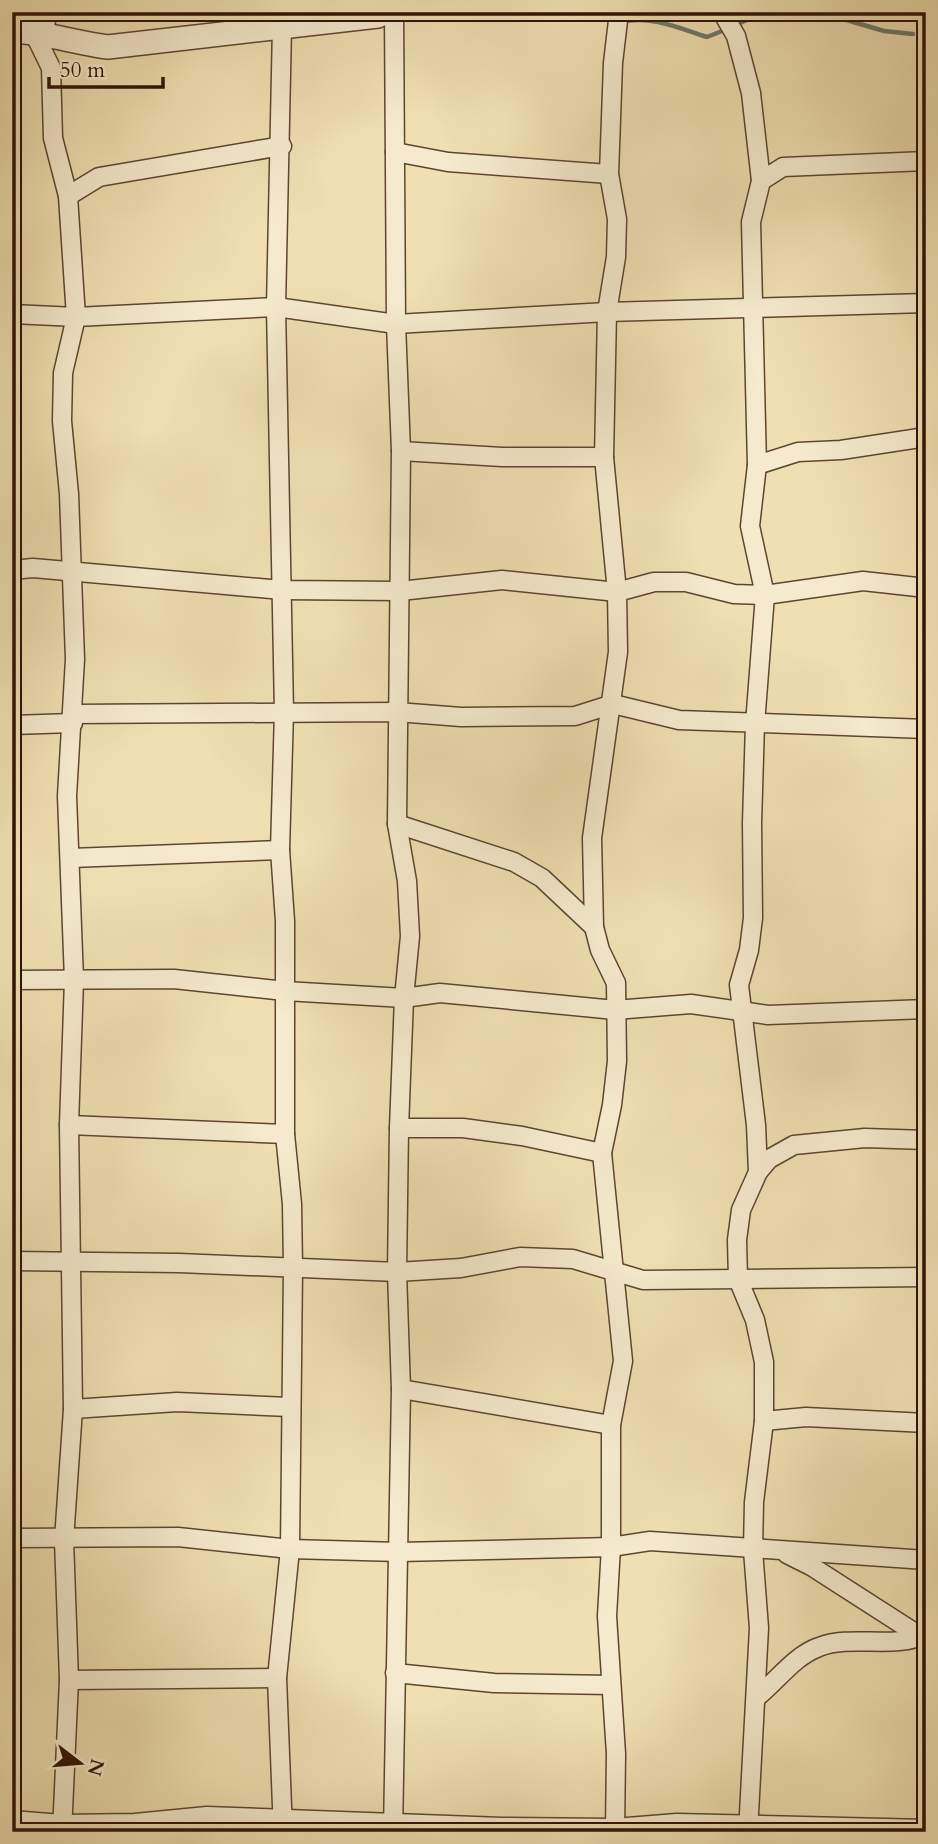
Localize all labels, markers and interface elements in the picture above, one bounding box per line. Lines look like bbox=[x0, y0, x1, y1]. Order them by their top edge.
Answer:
scale bar bbox=[49, 46, 163, 90]
text: 50 m bbox=[60, 56, 105, 85]
north arrow bbox=[46, 1728, 116, 1798]
text: N bbox=[80, 1756, 110, 1779]

